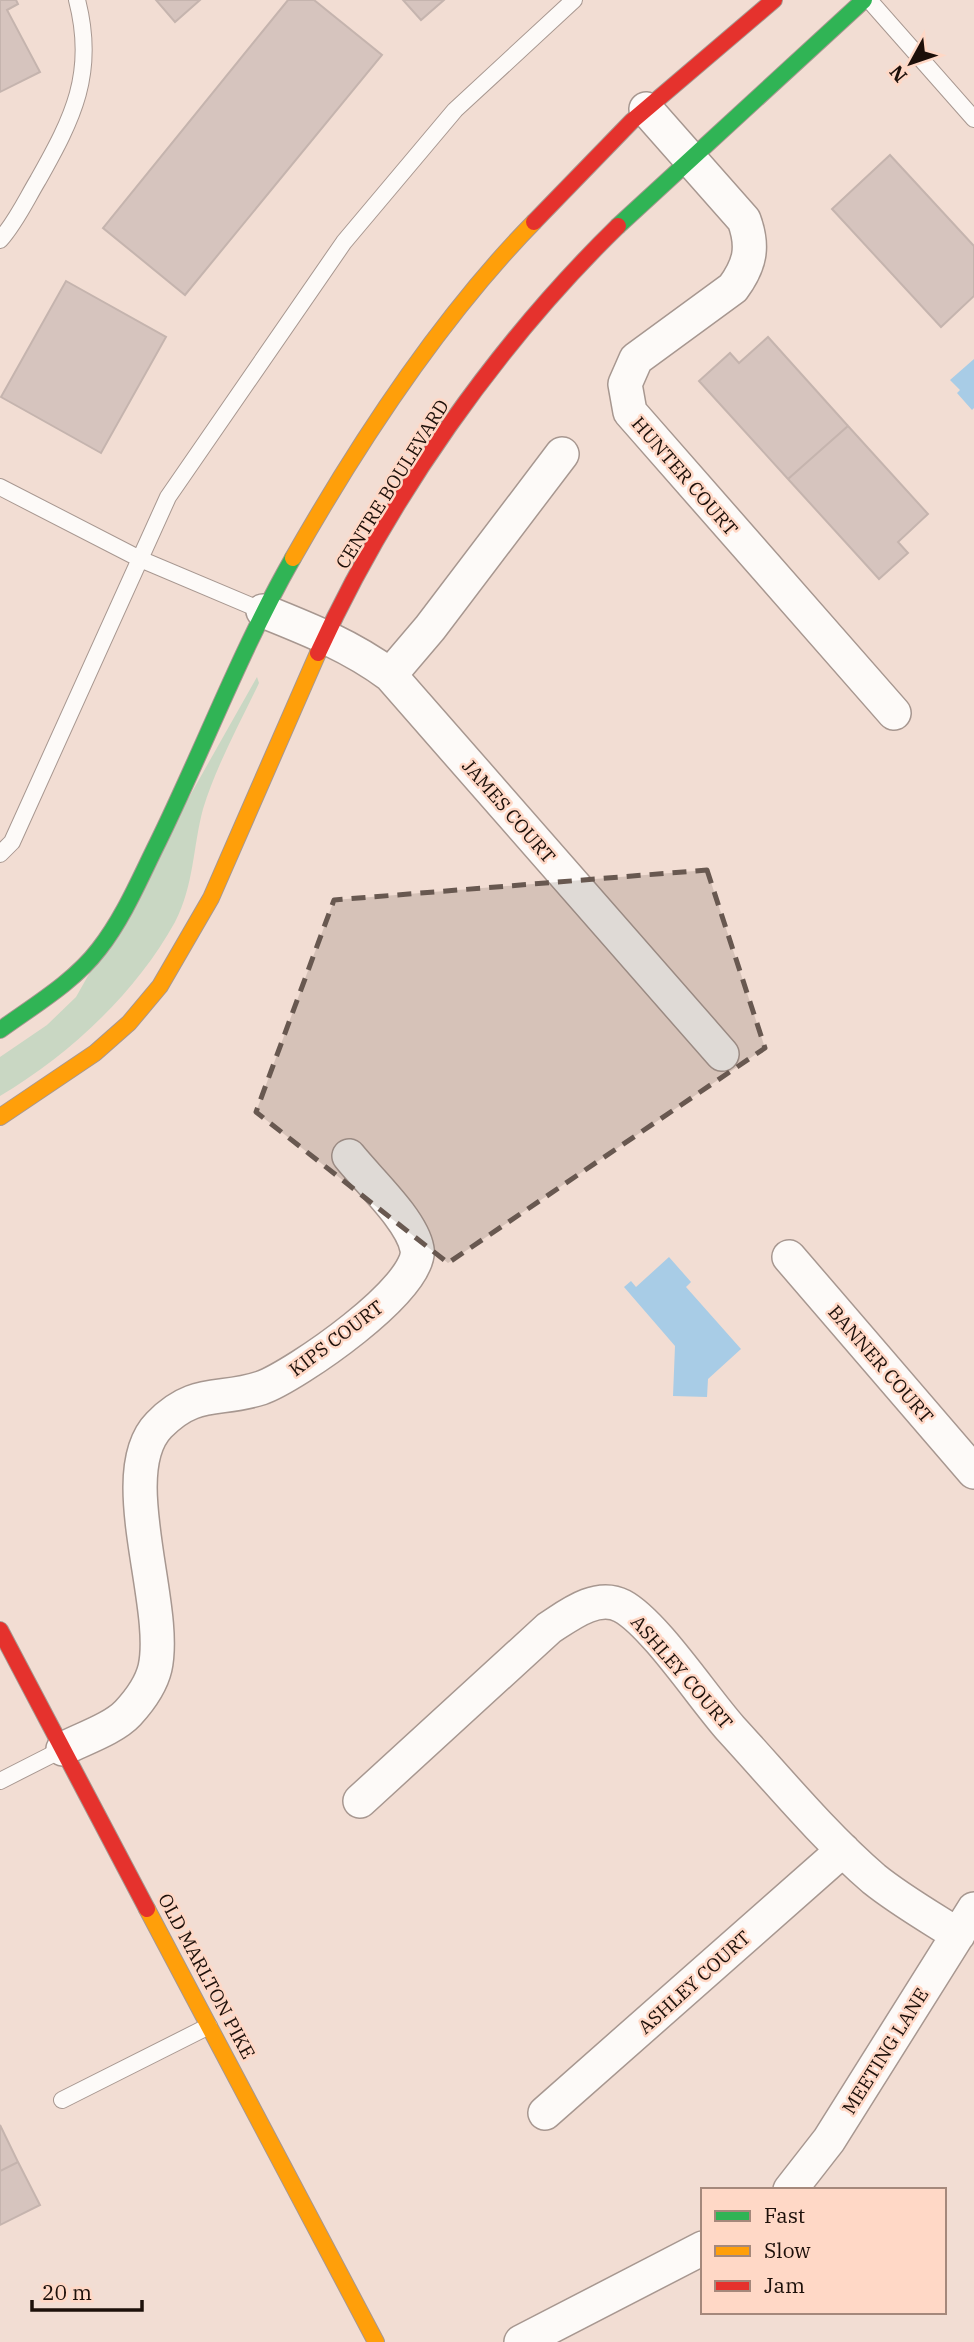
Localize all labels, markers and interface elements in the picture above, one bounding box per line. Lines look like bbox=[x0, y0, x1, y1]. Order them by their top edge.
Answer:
north arrow bbox=[876, 28, 946, 98]
text: N bbox=[884, 60, 912, 87]
street label: CENTRE BOULEVARD bbox=[330, 395, 454, 573]
street label: HUNTER COURT bbox=[627, 412, 743, 540]
street label: JAMES COURT bbox=[457, 754, 561, 868]
street label: KIPS COURT bbox=[284, 1295, 388, 1381]
street label: BANNER COURT bbox=[823, 1300, 939, 1428]
street label: ASHLEY COURT bbox=[626, 1610, 738, 1734]
street label: OLD MARLTON PIKE bbox=[153, 1889, 261, 2063]
street label: ASHLEY COURT bbox=[633, 1925, 755, 2039]
street label: MEETING LANE bbox=[837, 1983, 933, 2119]
legend bbox=[701, 2188, 946, 2314]
text: Fast bbox=[764, 2201, 805, 2229]
text: Slow bbox=[764, 2236, 811, 2264]
scale bar bbox=[32, 2268, 142, 2312]
text: Jam bbox=[764, 2271, 805, 2299]
text: 20 m bbox=[42, 2278, 92, 2306]

